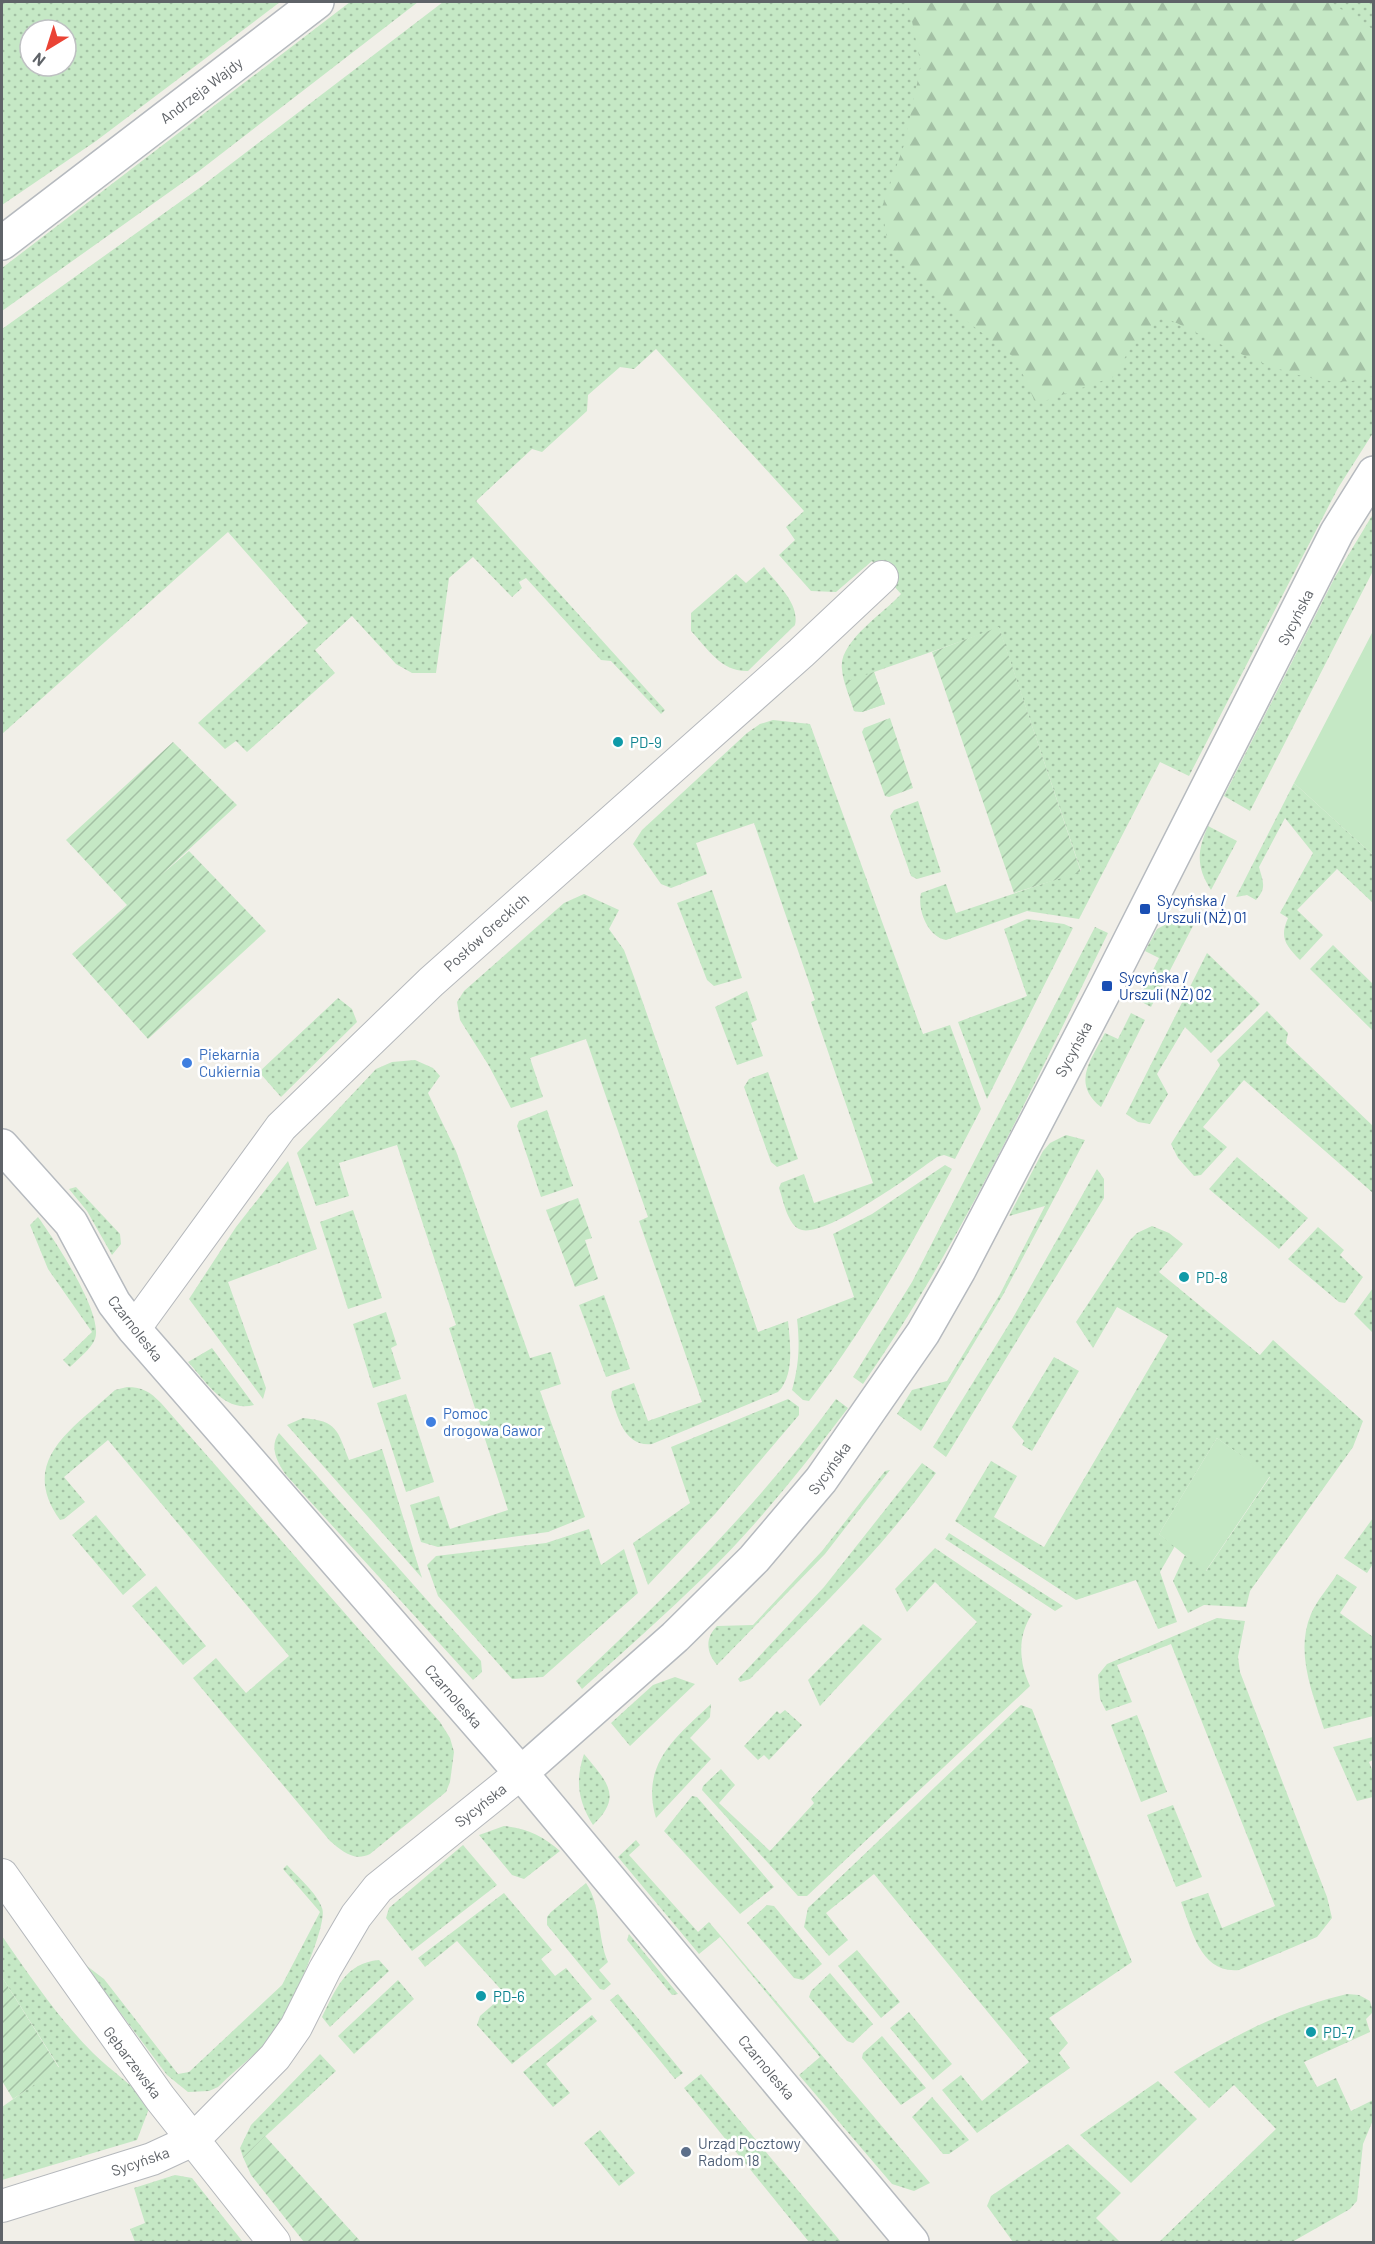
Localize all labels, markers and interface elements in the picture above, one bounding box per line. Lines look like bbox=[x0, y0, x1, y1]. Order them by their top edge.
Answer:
north arrow bbox=[18, 18, 78, 78]
text: N bbox=[28, 49, 48, 71]
street label: Andrzeja Wajdy bbox=[156, 53, 246, 127]
street label: Sycyńska bbox=[1273, 586, 1317, 648]
place label: PD-9 bbox=[630, 733, 662, 751]
marker: PD-9 bbox=[611, 735, 625, 749]
street label: Posłów Greckich bbox=[440, 889, 532, 975]
place label: Sycyńska / Urszuli (NŻ) 01 bbox=[1157, 891, 1247, 926]
marker: Sycyńska / Urszuli (NŻ) 01 bbox=[1138, 902, 1152, 916]
place label: Sycyńska / Urszuli (NŻ) 02 bbox=[1119, 968, 1212, 1003]
marker: Sycyńska / Urszuli (NŻ) 02 bbox=[1100, 979, 1114, 993]
street label: Sycyńska bbox=[1051, 1018, 1095, 1080]
place label: Piekarnia Cukiernia bbox=[199, 1045, 261, 1080]
marker: Piekarnia Cukiernia bbox=[180, 1056, 194, 1070]
place label: PD-8 bbox=[1196, 1268, 1228, 1286]
marker: PD-8 bbox=[1177, 1270, 1191, 1284]
street label: Czarnoleska bbox=[105, 1291, 167, 1365]
place label: Pomoc drogowa Gawor bbox=[443, 1404, 543, 1439]
marker: Pomoc drogowa Gawor bbox=[424, 1415, 438, 1429]
street label: Sycyńska bbox=[804, 1438, 854, 1498]
street label: Czarnoleska bbox=[421, 1660, 487, 1732]
street label: Sycyńska bbox=[451, 1779, 509, 1831]
place label: PD-6 bbox=[493, 1987, 525, 2005]
marker: PD-6 bbox=[474, 1989, 488, 2003]
street label: Gębarzewska bbox=[100, 2022, 166, 2102]
place label: PD-7 bbox=[1323, 2023, 1354, 2041]
marker: PD-7 bbox=[1304, 2025, 1318, 2039]
street label: Czarnoleska bbox=[735, 2031, 799, 2103]
place label: Urząd Pocztowy Radom 18 bbox=[698, 2134, 801, 2169]
street label: Sycyńska bbox=[109, 2143, 171, 2179]
marker: Urząd Pocztowy Radom 18 bbox=[679, 2145, 693, 2159]

